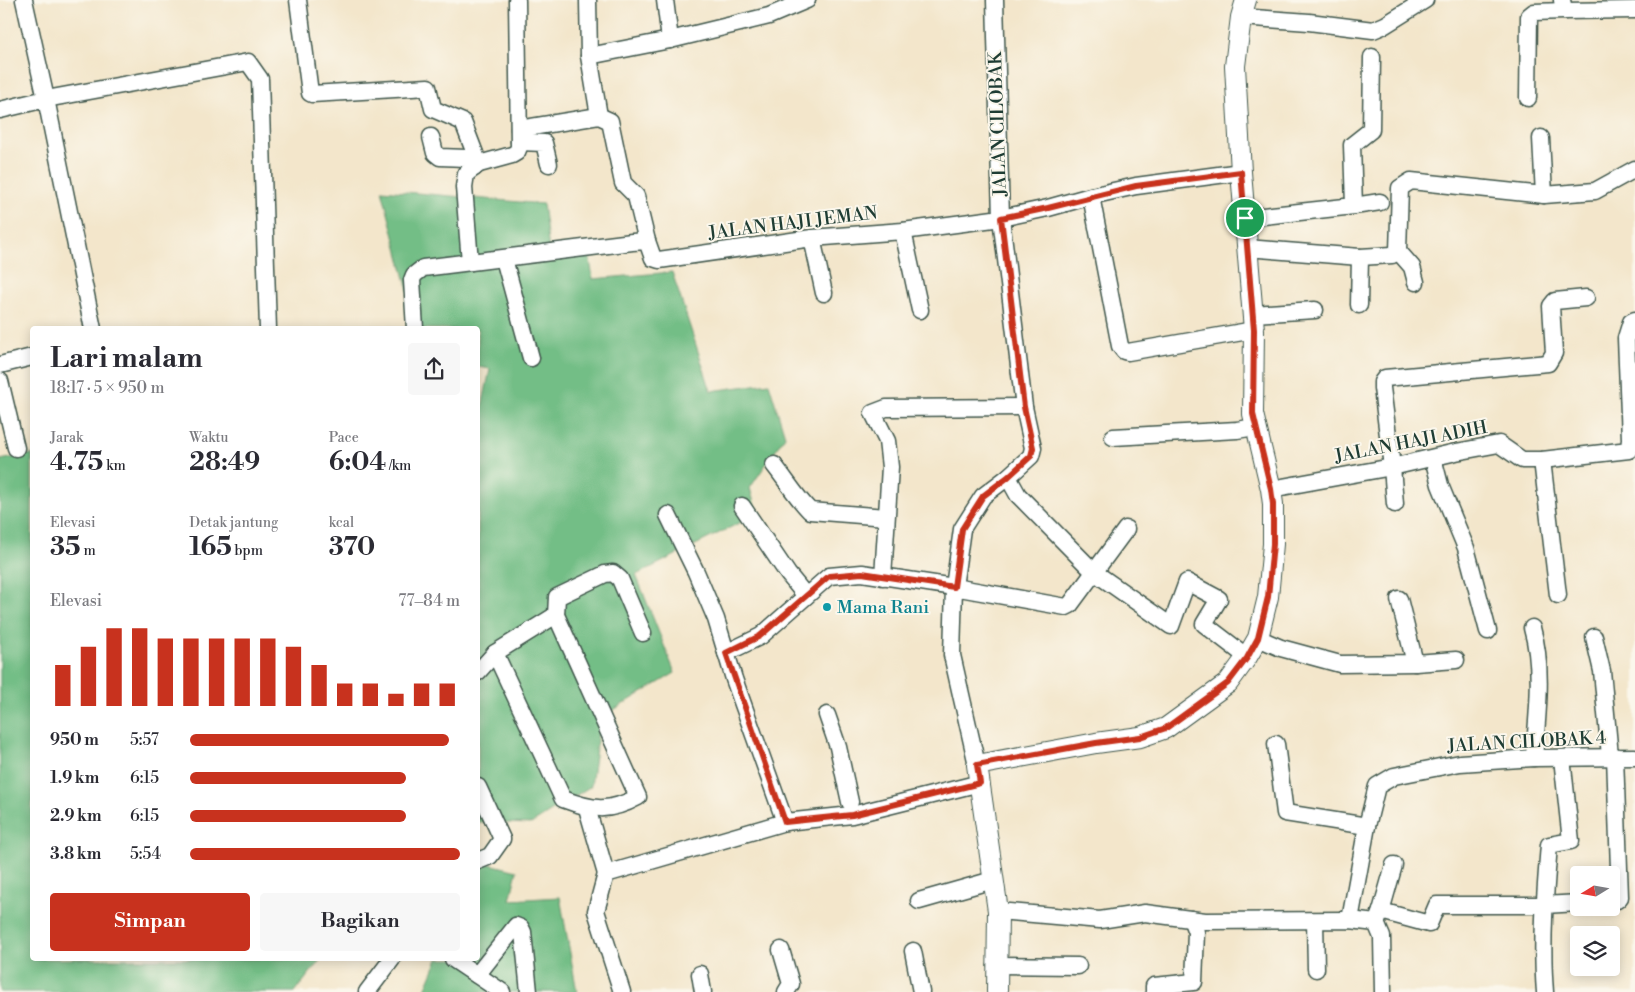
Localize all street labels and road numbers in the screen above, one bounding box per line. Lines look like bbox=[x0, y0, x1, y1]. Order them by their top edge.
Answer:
street label: JALAN CILOBAK bbox=[984, 49, 1012, 198]
street label: JALAN HAJI JEMAN bbox=[706, 201, 879, 245]
street label: JALAN HAJI ADIH bbox=[1332, 416, 1490, 468]
street label: JALAN CILOBAK 4 bbox=[1446, 726, 1607, 758]

